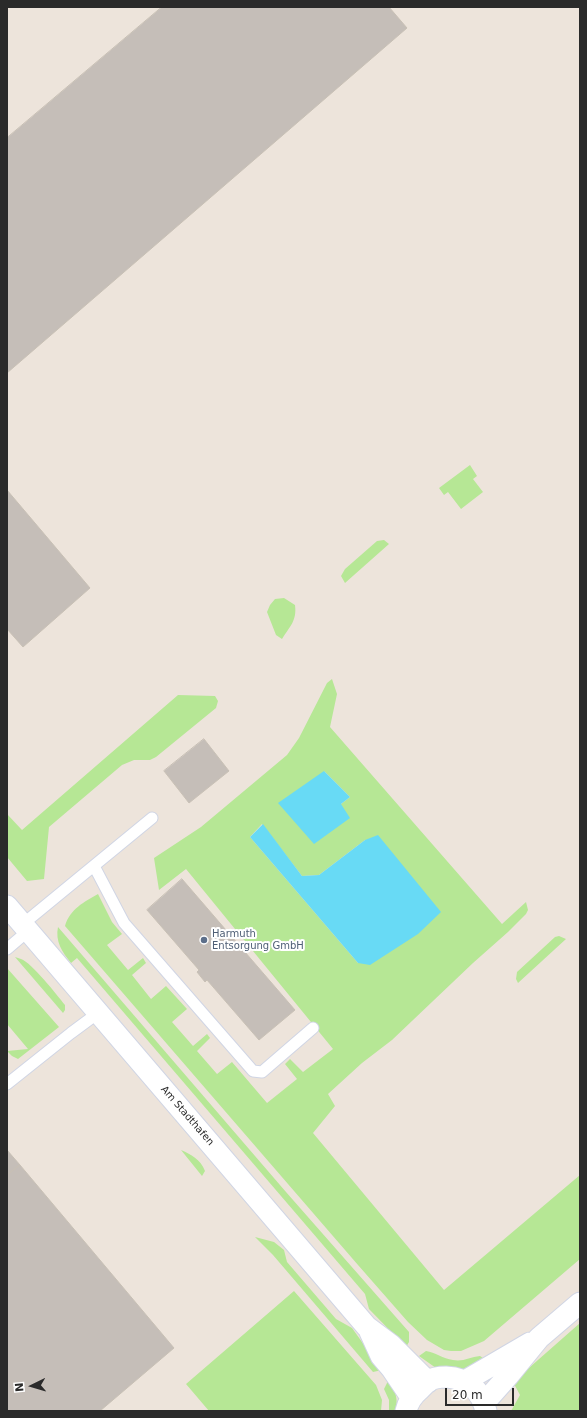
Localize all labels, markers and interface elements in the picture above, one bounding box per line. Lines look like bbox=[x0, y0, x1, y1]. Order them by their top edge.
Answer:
place label: Harmuth Entsorgung GmbH bbox=[212, 928, 304, 952]
marker: Harmuth Entsorgung GmbH bbox=[199, 935, 209, 945]
street label: Am Stadthafen bbox=[158, 1084, 216, 1148]
north arrow bbox=[12, 1366, 52, 1406]
scale bar bbox=[447, 1380, 516, 1406]
text: N bbox=[13, 1382, 26, 1392]
text: 20 m bbox=[452, 1388, 483, 1402]

